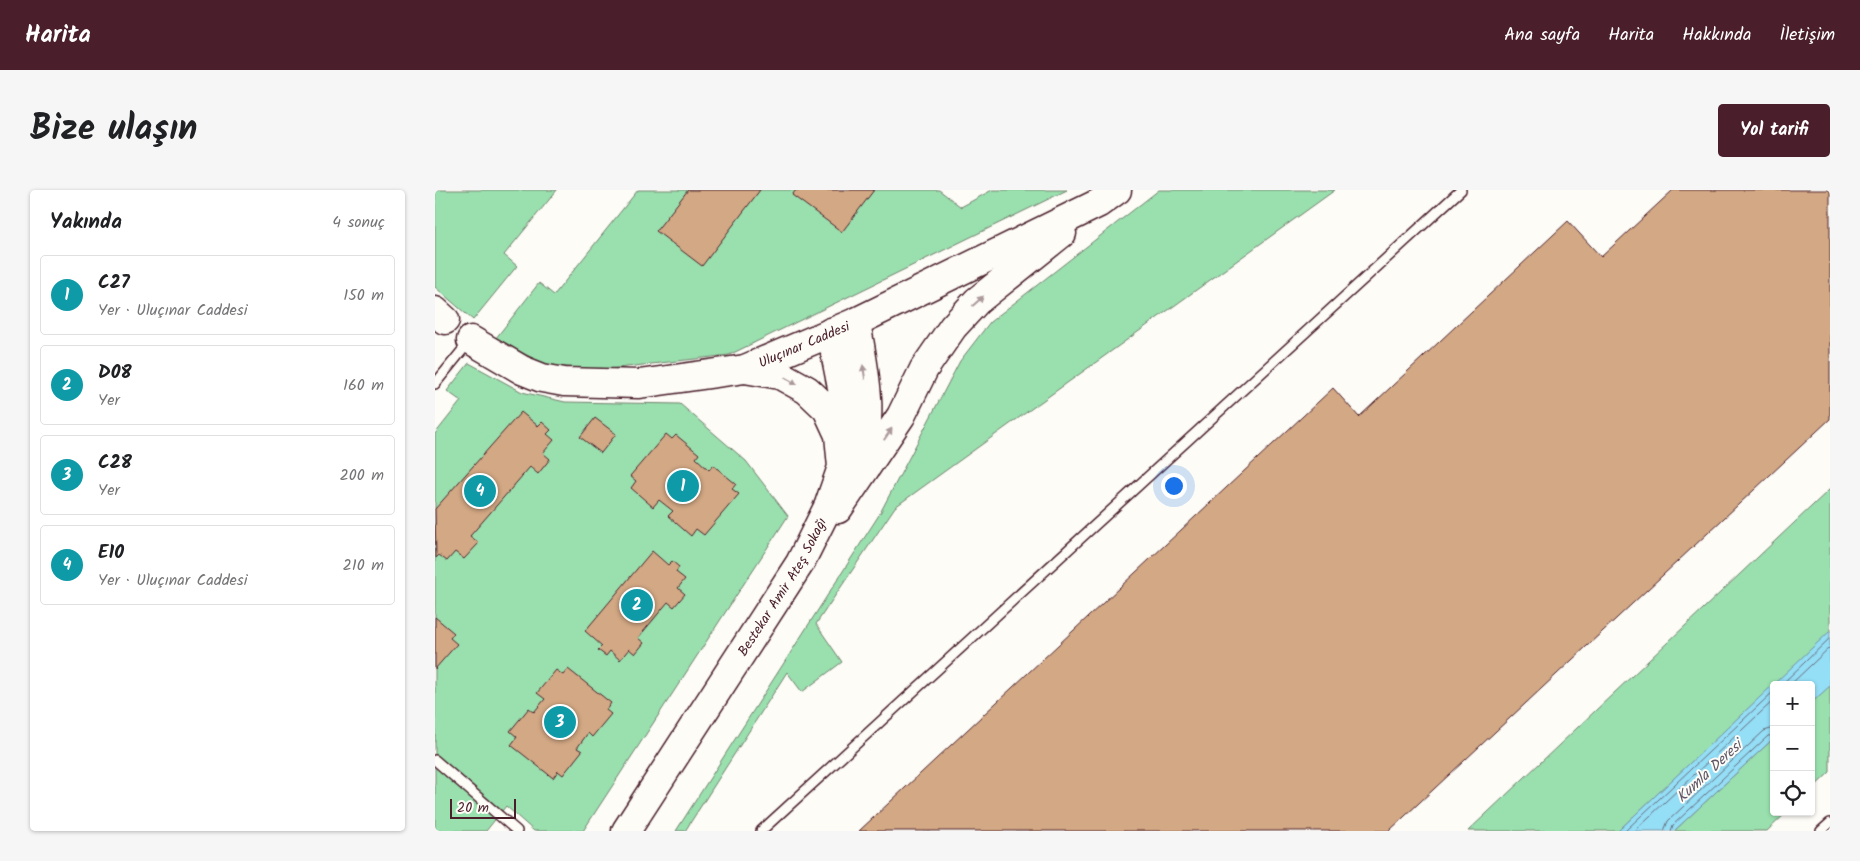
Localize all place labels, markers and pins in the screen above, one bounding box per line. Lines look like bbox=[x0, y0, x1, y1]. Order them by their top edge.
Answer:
pin: 1 bbox=[667, 467, 699, 505]
pin: 4 bbox=[464, 472, 496, 510]
pin: 2 bbox=[621, 586, 653, 624]
pin: 3 bbox=[544, 703, 576, 741]

